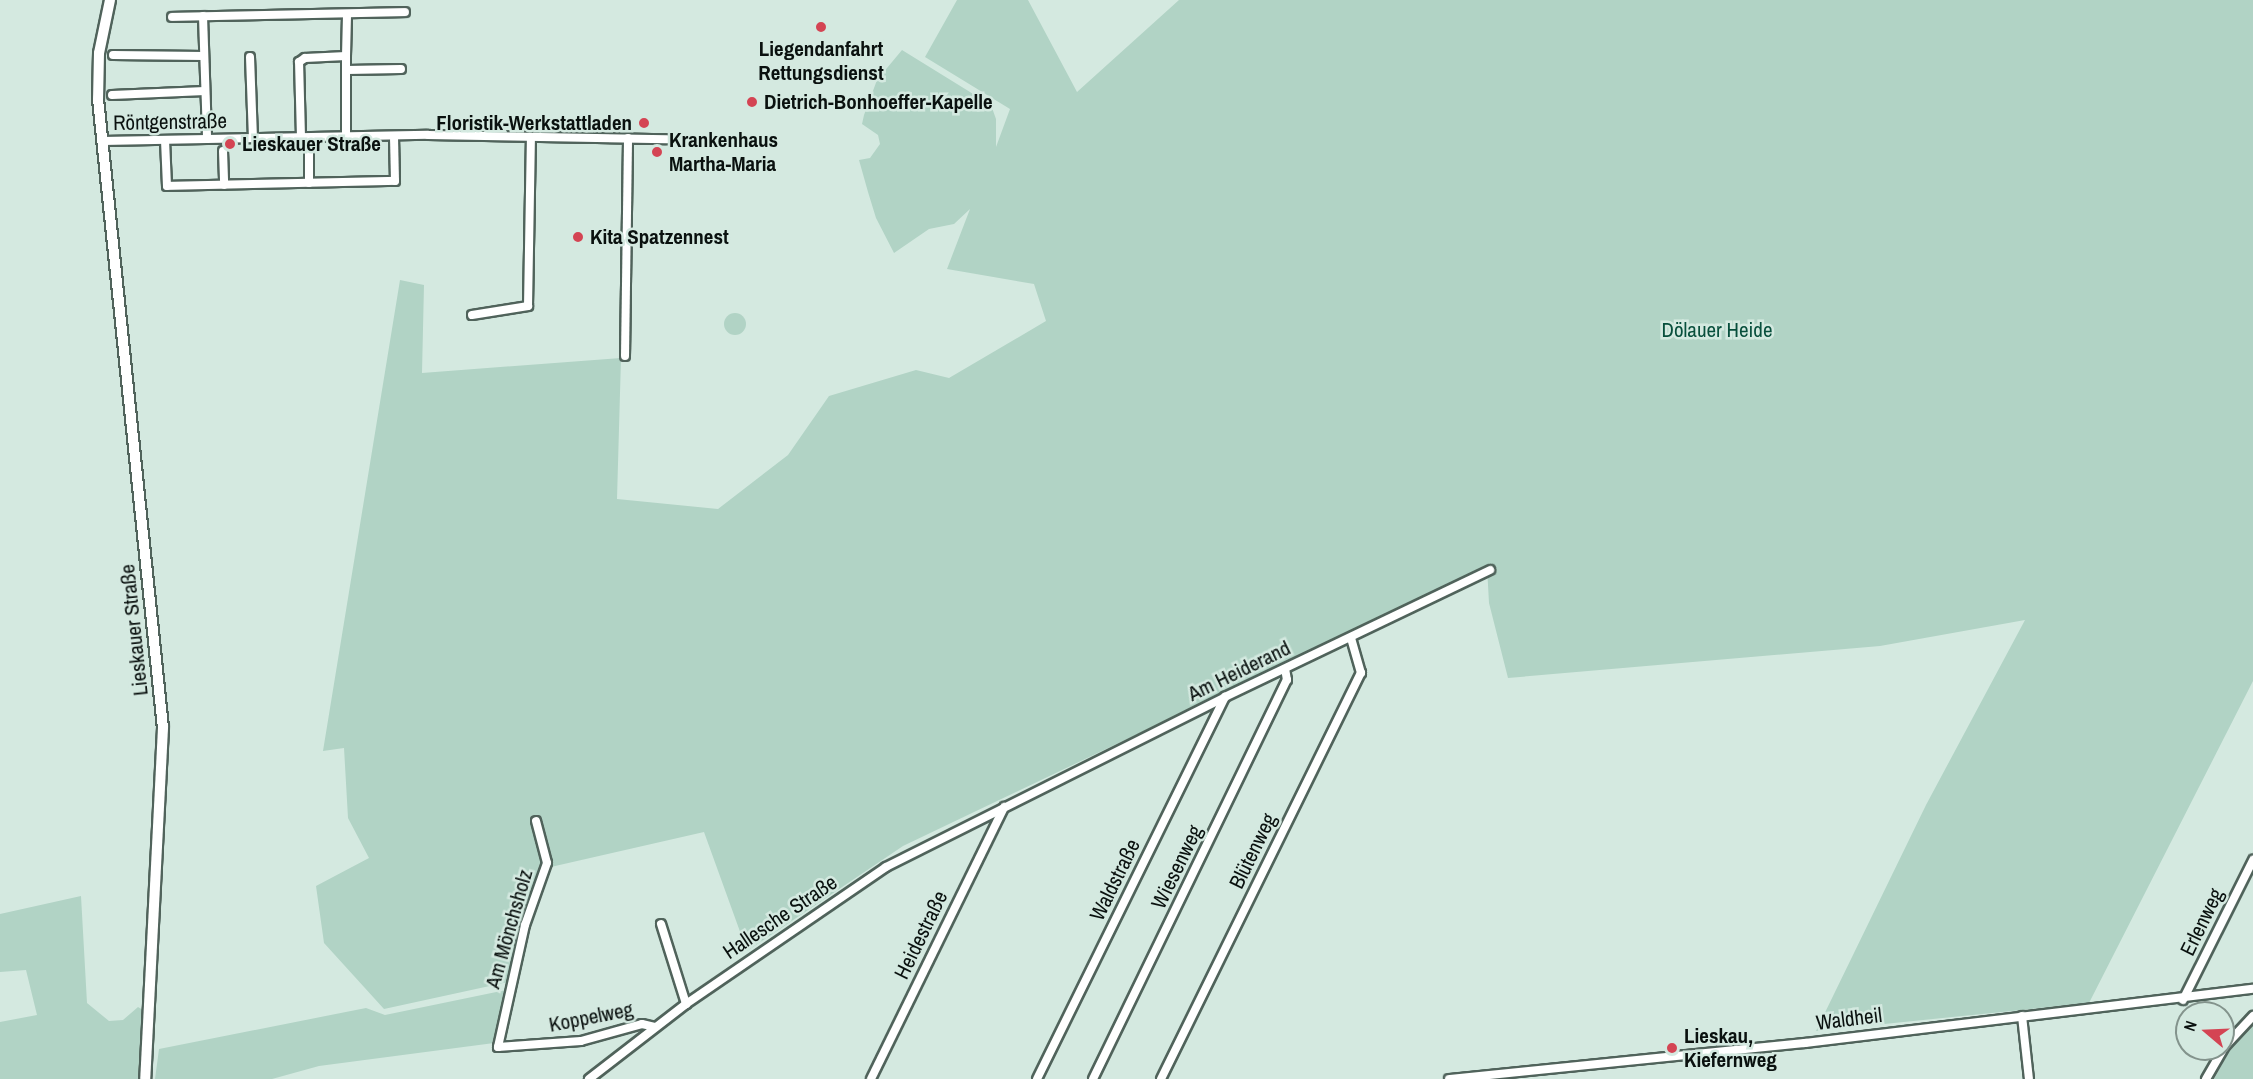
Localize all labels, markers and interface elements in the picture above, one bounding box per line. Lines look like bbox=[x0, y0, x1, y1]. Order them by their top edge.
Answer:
marker: Liegendanfahrt Rettungsdienst bbox=[814, 20, 828, 34]
place label: Liegendanfahrt Rettungsdienst bbox=[758, 36, 884, 86]
place label: Dietrich-Bonhoeffer-Kapelle bbox=[764, 89, 993, 115]
marker: Dietrich-Bonhoeffer-Kapelle bbox=[745, 95, 759, 109]
street label: Röntgenstraße bbox=[113, 108, 227, 136]
place label: Floristik-Werkstattladen bbox=[436, 110, 632, 136]
marker: Floristik-Werkstattladen bbox=[637, 116, 651, 130]
place label: Krankenhaus Martha-Maria bbox=[669, 127, 778, 177]
place label: Lieskauer Straße bbox=[242, 131, 381, 157]
marker: Lieskauer Straße bbox=[223, 137, 237, 151]
marker: Krankenhaus Martha-Maria bbox=[650, 145, 664, 159]
place label: Kita Spatzennest bbox=[590, 224, 729, 250]
marker: Kita Spatzennest bbox=[571, 230, 585, 244]
park label: Dölauer Heide bbox=[1661, 317, 1773, 343]
street label: Lieskauer Straße bbox=[115, 563, 153, 697]
street label: Am Heiderand bbox=[1184, 635, 1294, 707]
street label: Blütenweg bbox=[1224, 809, 1282, 893]
street label: Wiesenweg bbox=[1146, 821, 1208, 913]
street label: Waldstraße bbox=[1085, 835, 1145, 925]
street label: Am Mönchsholz bbox=[480, 867, 538, 991]
street label: Hallesche Straße bbox=[718, 870, 842, 964]
street label: Erlenweg bbox=[2175, 884, 2229, 960]
street label: Heidestraße bbox=[889, 887, 953, 983]
street label: Koppelweg bbox=[547, 997, 635, 1037]
north arrow bbox=[2175, 1001, 2235, 1061]
street label: Waldheil bbox=[1815, 1002, 1883, 1036]
text: N bbox=[2178, 1018, 2202, 1034]
place label: Lieskau, Kiefernweg bbox=[1684, 1023, 1777, 1073]
marker: Lieskau, Kiefernweg bbox=[1665, 1041, 1679, 1055]

